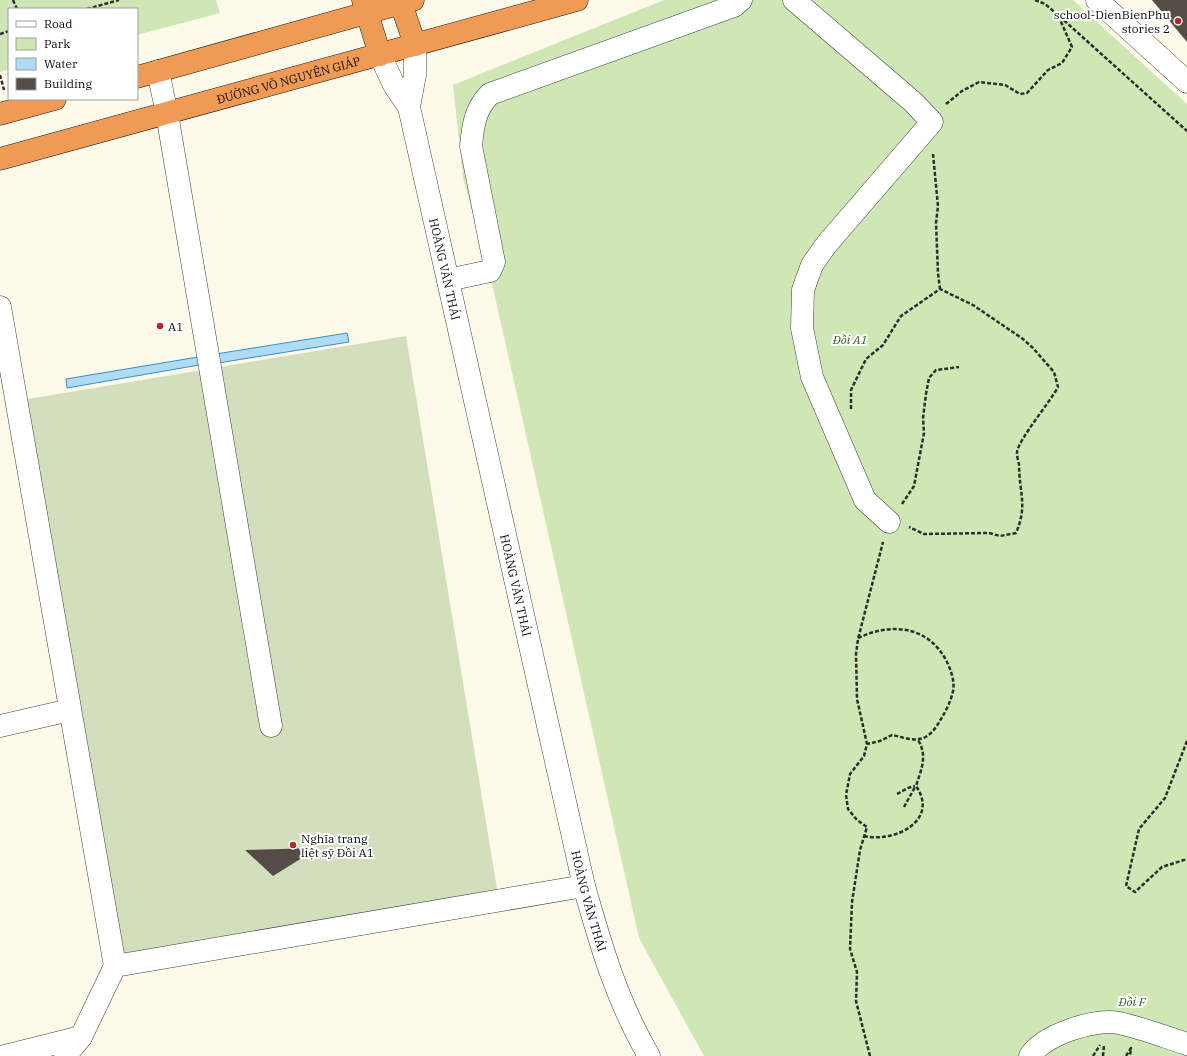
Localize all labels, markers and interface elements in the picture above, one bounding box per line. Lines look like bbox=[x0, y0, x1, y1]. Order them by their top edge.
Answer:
place label: school-DienBienPhu stories 2 bbox=[1054, 7, 1171, 36]
legend bbox=[8, 8, 138, 100]
text: Road bbox=[44, 16, 73, 31]
marker: school-DienBienPhu stories 2 bbox=[1173, 16, 1183, 26]
text: Park bbox=[44, 36, 70, 51]
street label: ĐƯỜNG VÕ NGUYÊN GIÁP bbox=[215, 53, 362, 107]
text: Water bbox=[44, 56, 78, 71]
text: Building bbox=[44, 76, 92, 91]
street label: HOÀNG VĂN THÁI bbox=[427, 216, 464, 321]
place label: A1 bbox=[168, 319, 183, 334]
marker: A1 bbox=[155, 321, 165, 331]
park label: Đồi A1 bbox=[832, 332, 867, 347]
street label: HOÀNG VĂN THÁI bbox=[498, 533, 535, 638]
place label: Nghĩa trang liệt sỹ Đồi A1 bbox=[301, 831, 374, 860]
marker: Nghĩa trang liệt sỹ Đồi A1 bbox=[288, 840, 298, 850]
street label: HOÀNG VĂN THÁI bbox=[569, 849, 610, 953]
park label: Đồi F bbox=[1118, 994, 1147, 1009]

